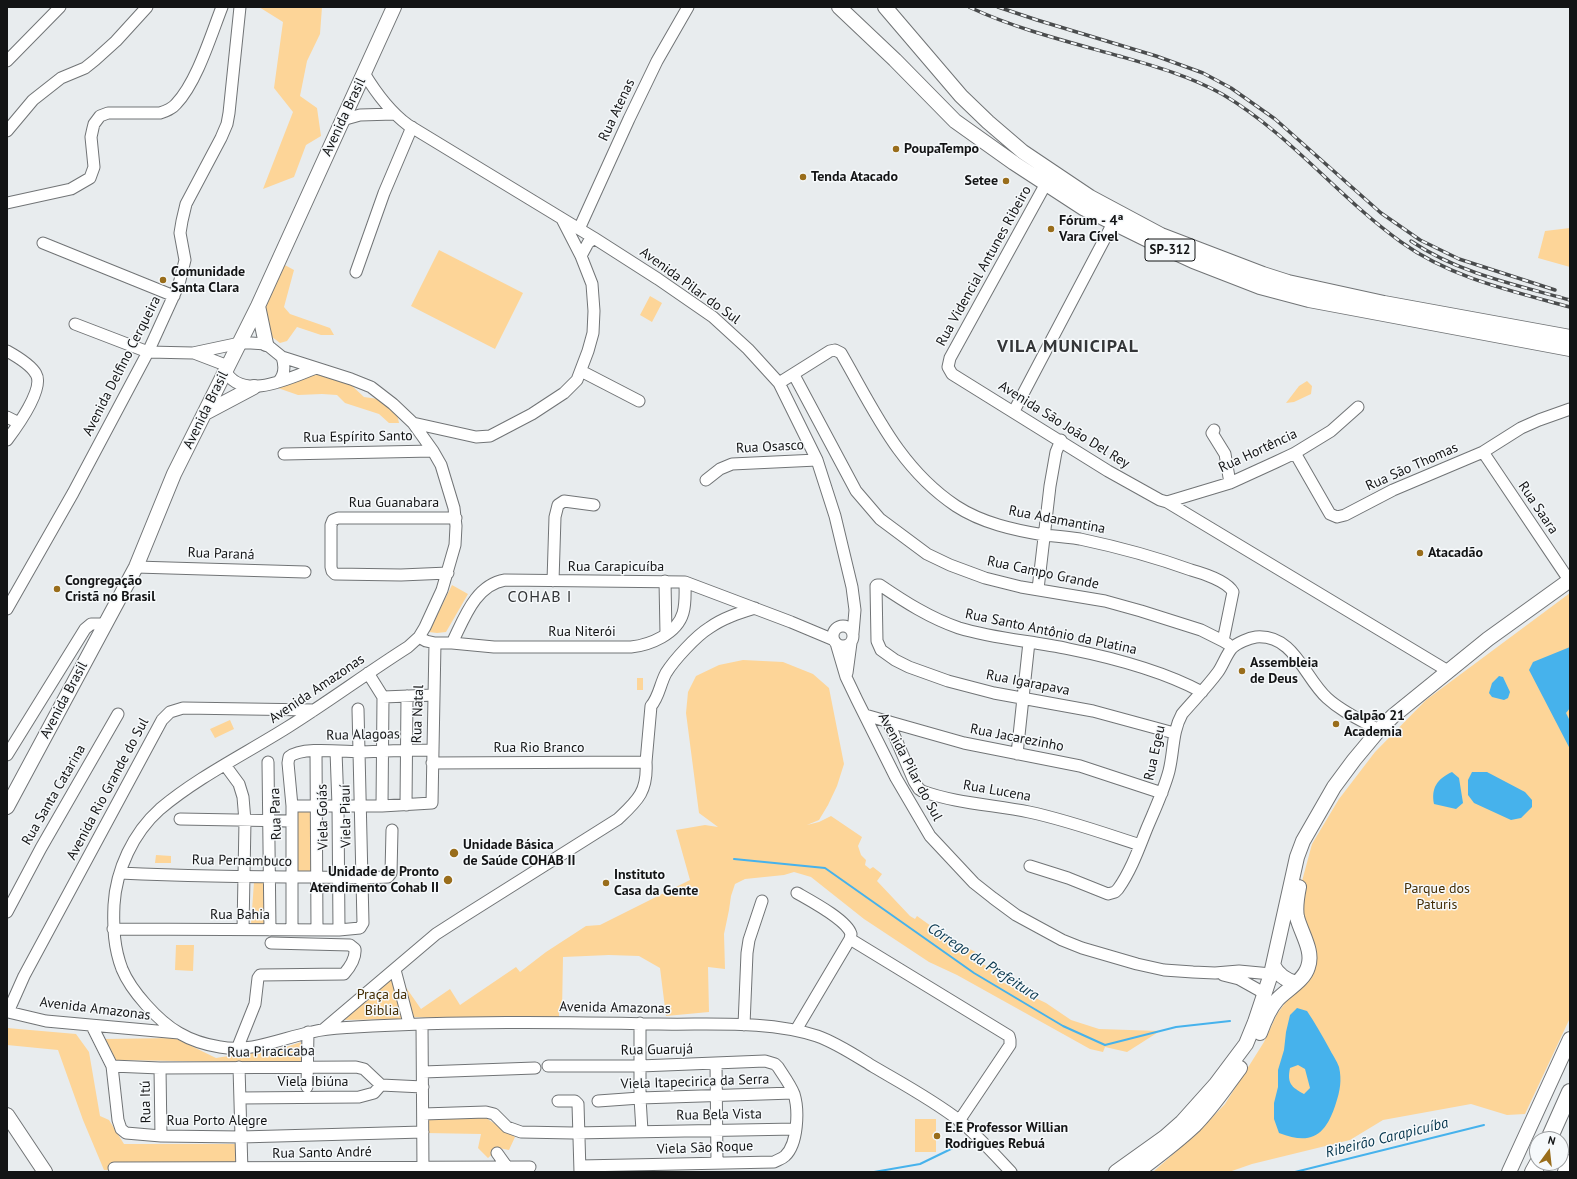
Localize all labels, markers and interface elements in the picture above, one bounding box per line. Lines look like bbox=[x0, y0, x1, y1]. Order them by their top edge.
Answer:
street label: Avenida Brasil bbox=[319, 75, 369, 159]
street label: Rua Atenas bbox=[595, 76, 639, 144]
place label: PoupaTempo bbox=[904, 141, 979, 157]
marker: PoupaTempo bbox=[891, 144, 901, 154]
place label: Tenda Atacado bbox=[811, 169, 898, 185]
marker: Tenda Atacado bbox=[798, 172, 808, 182]
place label: Setee bbox=[964, 173, 998, 189]
marker: Setee bbox=[1001, 176, 1011, 186]
street label: Rua Videncial Antunes Ribeiro bbox=[933, 183, 1035, 349]
place label: Fórum - 4ª Vara Cível bbox=[1059, 213, 1123, 246]
marker: Fórum - 4ª Vara Cível bbox=[1046, 224, 1056, 234]
road number: SP-312 bbox=[1145, 239, 1195, 261]
street label: Avenida Pilar do Sul bbox=[637, 244, 743, 328]
place label: Comunidade Santa Clara bbox=[171, 264, 245, 296]
marker: Comunidade Santa Clara bbox=[158, 275, 168, 285]
street label: Avenida Delfino Cerqueira bbox=[79, 293, 165, 439]
district label: VILA MUNICIPAL bbox=[997, 336, 1139, 358]
street label: Avenida Brasil bbox=[180, 368, 232, 452]
street label: Avenida São João Del Rey bbox=[995, 378, 1133, 472]
street label: Rua Hortência bbox=[1216, 425, 1300, 477]
street label: Rua Espírito Santo bbox=[303, 428, 413, 446]
street label: Rua Osasco bbox=[735, 437, 805, 457]
street label: Rua São Thomas bbox=[1363, 439, 1461, 495]
street label: Rua Saara bbox=[1514, 479, 1562, 537]
street label: Rua Guanabara bbox=[349, 495, 439, 511]
street label: Rua Adamantina bbox=[1007, 502, 1107, 538]
street label: Rua Paraná bbox=[187, 544, 255, 564]
place label: Atacadão bbox=[1428, 545, 1483, 561]
marker: Atacadão bbox=[1415, 548, 1425, 558]
street label: Rua Campo Grande bbox=[986, 553, 1100, 593]
street label: Rua Carapicuíba bbox=[568, 559, 664, 575]
place label: Congregação Cristã no Brasil bbox=[65, 573, 155, 606]
marker: Congregação Cristã no Brasil bbox=[52, 584, 62, 594]
district label: COHAB I bbox=[507, 587, 573, 607]
street label: Rua Santo Antônio da Platina bbox=[964, 606, 1138, 658]
street label: Rua Niterói bbox=[548, 624, 616, 640]
street label: Avenida Amazonas bbox=[266, 651, 368, 727]
place label: Assembleia de Deus bbox=[1250, 655, 1318, 688]
street label: Avenida Brasil bbox=[37, 659, 91, 741]
marker: Assembleia de Deus bbox=[1237, 666, 1247, 676]
street label: Rua Igarapava bbox=[985, 667, 1071, 699]
street label: Rua Natal bbox=[409, 684, 427, 744]
place label: Galpão 21 Academia bbox=[1344, 708, 1405, 740]
street label: Avenida Pilar do Sul bbox=[874, 710, 946, 824]
street label: Avenida Rio Grande do Sul bbox=[63, 715, 153, 863]
marker: Galpão 21 Academia bbox=[1331, 719, 1341, 729]
street label: Rua Jacarezinho bbox=[969, 721, 1065, 755]
street label: Rua Egeu bbox=[1141, 724, 1169, 782]
street label: Rua Alagoas bbox=[326, 726, 400, 744]
street label: Rua Rio Branco bbox=[494, 740, 584, 756]
street label: Rua Santa Catarina bbox=[18, 742, 90, 848]
street label: Rua Lucena bbox=[962, 777, 1032, 805]
street label: Viela Goiás bbox=[314, 784, 332, 850]
street label: Viela Piauí bbox=[337, 784, 355, 848]
street label: Rua Para bbox=[267, 788, 285, 840]
place label: Unidade Básica de Saúde COHAB II bbox=[463, 837, 575, 870]
marker: Unidade Básica de Saúde COHAB II bbox=[448, 847, 460, 859]
street label: Rua Pernambuco bbox=[192, 852, 292, 870]
place label: Unidade de Pronto Atendimento Cohab II bbox=[310, 864, 439, 896]
place label: Instituto Casa da Gente bbox=[614, 867, 698, 900]
marker: Unidade de Pronto Atendimento Cohab II bbox=[442, 874, 454, 886]
marker: Instituto Casa da Gente bbox=[601, 878, 611, 888]
park label: Parque dos Paturis bbox=[1404, 881, 1470, 914]
street label: Rua Bahia bbox=[210, 907, 270, 923]
water label: Córrego da Prefeitura bbox=[924, 919, 1042, 1005]
park label: Praça da Biblia bbox=[357, 987, 407, 1020]
street label: Avenida Amazonas bbox=[39, 994, 151, 1024]
street label: Avenida Amazonas bbox=[559, 999, 671, 1017]
street label: Rua Guarujá bbox=[621, 1041, 693, 1059]
street label: Rua Piracicaba bbox=[227, 1043, 315, 1061]
street label: Viela Itapecirica da Serra bbox=[620, 1071, 770, 1093]
street label: Viela Ibiúna bbox=[277, 1074, 349, 1090]
street label: Rua Itú bbox=[137, 1080, 155, 1124]
street label: Rua Bela Vista bbox=[676, 1106, 762, 1124]
street label: Rua Porto Alegre bbox=[167, 1113, 267, 1129]
water label: Ribeirão Carapicuíba bbox=[1324, 1114, 1450, 1162]
place label: E.E Professor Willian Rodrigues Rebuá bbox=[945, 1120, 1068, 1152]
marker: E.E Professor Willian Rodrigues Rebuá bbox=[932, 1131, 942, 1141]
north arrow bbox=[1529, 1131, 1569, 1171]
text: N bbox=[1547, 1133, 1557, 1148]
street label: Viela São Roque bbox=[656, 1138, 754, 1158]
street label: Rua Santo André bbox=[272, 1144, 372, 1162]

